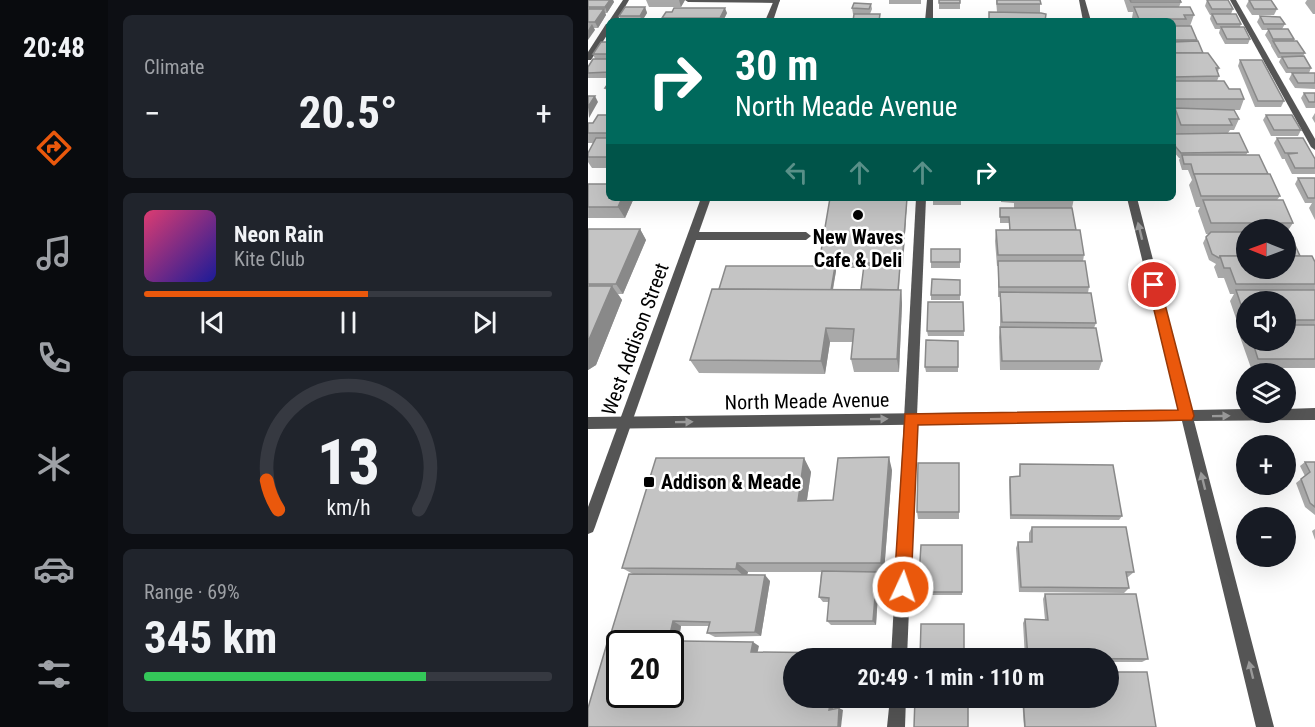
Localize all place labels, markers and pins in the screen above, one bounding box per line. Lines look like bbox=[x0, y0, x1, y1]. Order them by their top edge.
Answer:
marker: New Waves Cafe & Deli bbox=[851, 208, 865, 222]
place label: New Waves Cafe & Deli bbox=[813, 225, 903, 272]
pin bbox=[1128, 259, 1179, 310]
place label: Addison & Meade bbox=[661, 470, 801, 494]
marker: Addison & Meade bbox=[642, 475, 656, 489]

